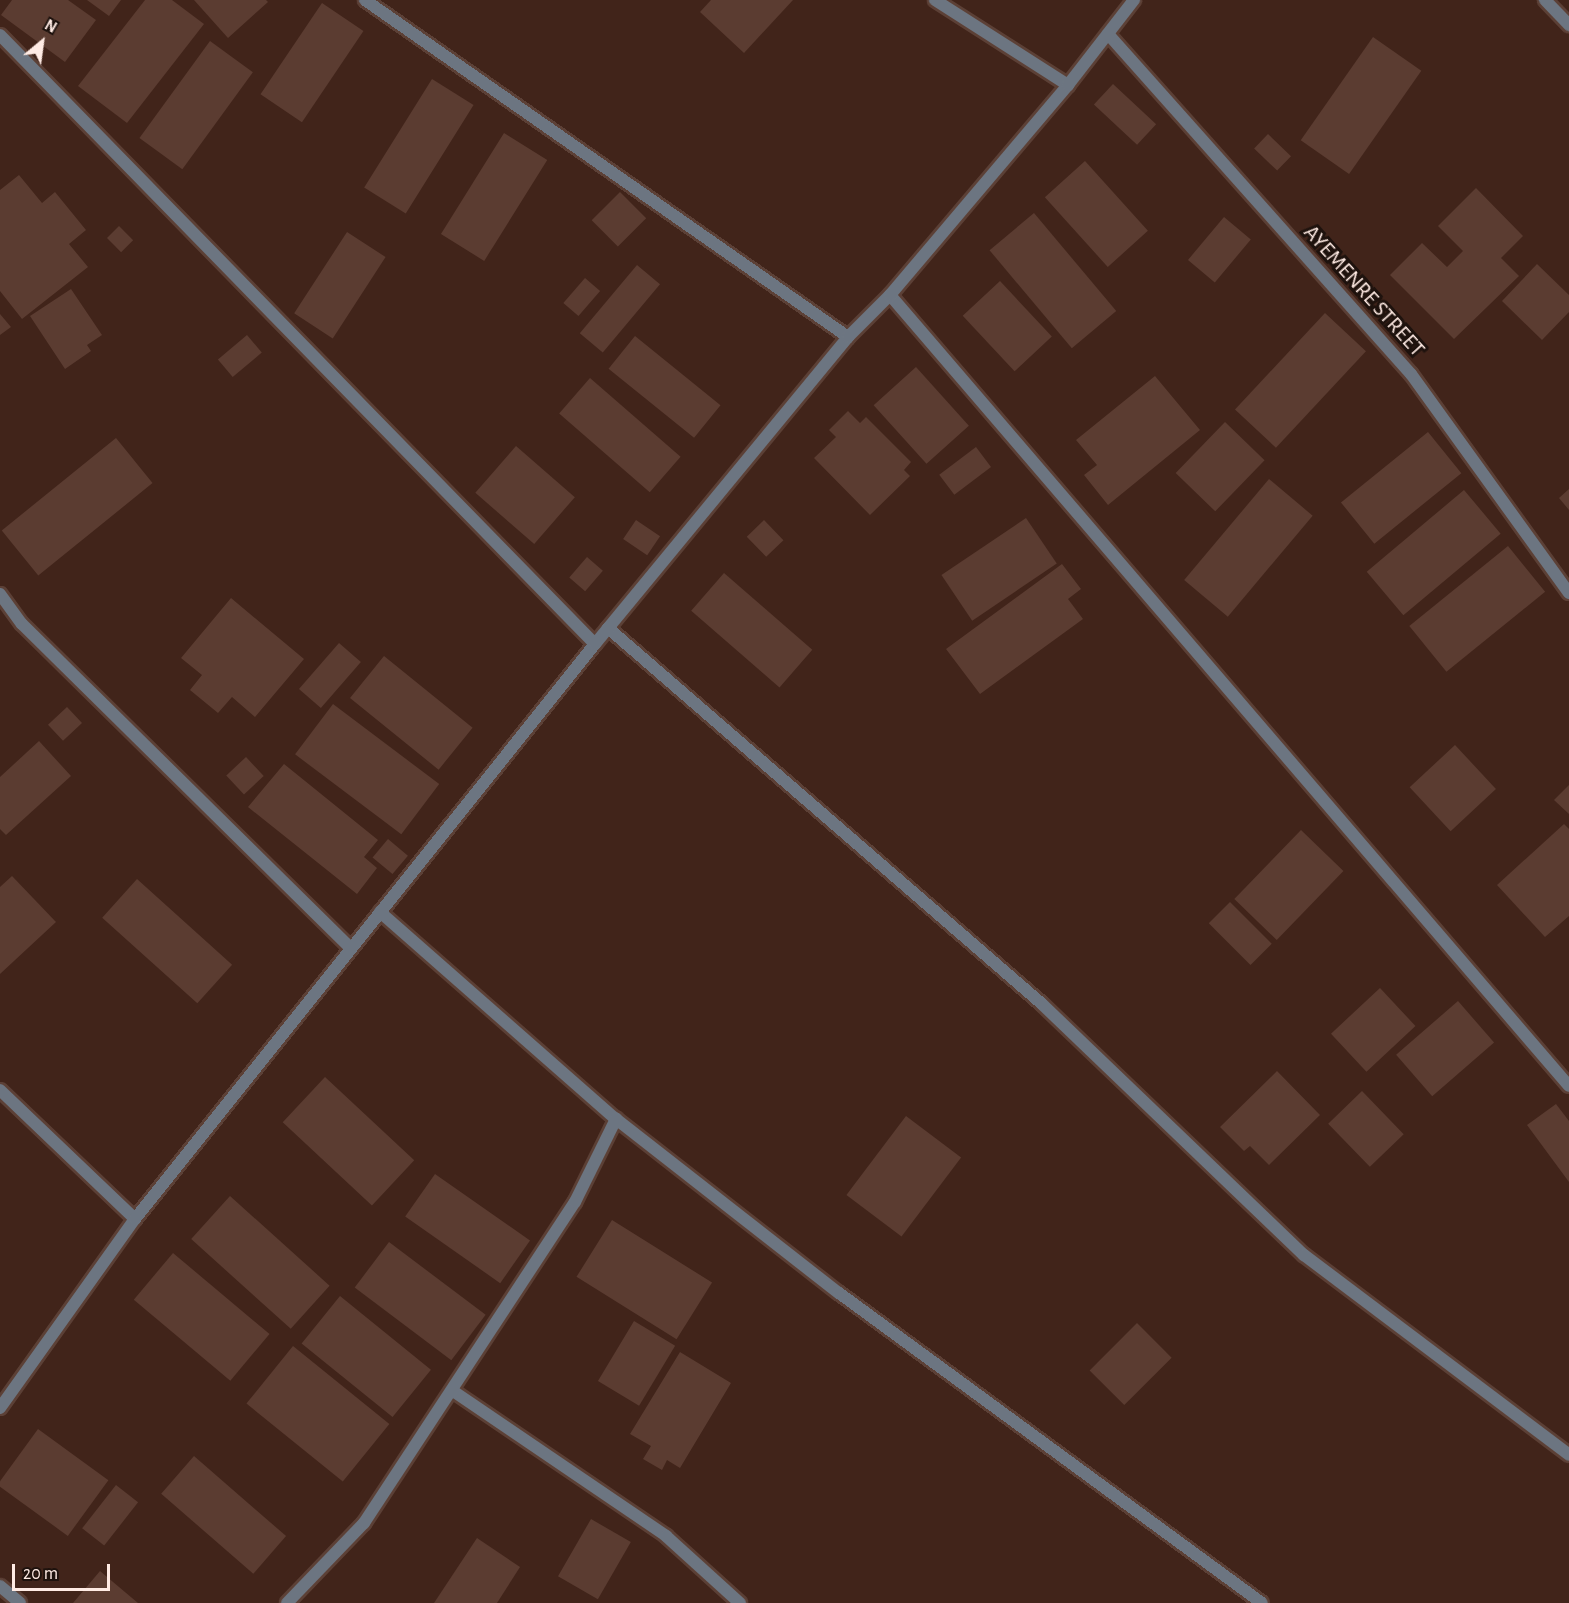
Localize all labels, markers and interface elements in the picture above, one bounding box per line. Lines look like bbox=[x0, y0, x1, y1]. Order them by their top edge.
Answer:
north arrow bbox=[12, 12, 72, 72]
text: N bbox=[42, 17, 59, 36]
street label: AYEMENRE STREET bbox=[1298, 220, 1430, 362]
scale bar bbox=[15, 1552, 112, 1590]
text: 20 m bbox=[23, 1565, 58, 1583]

